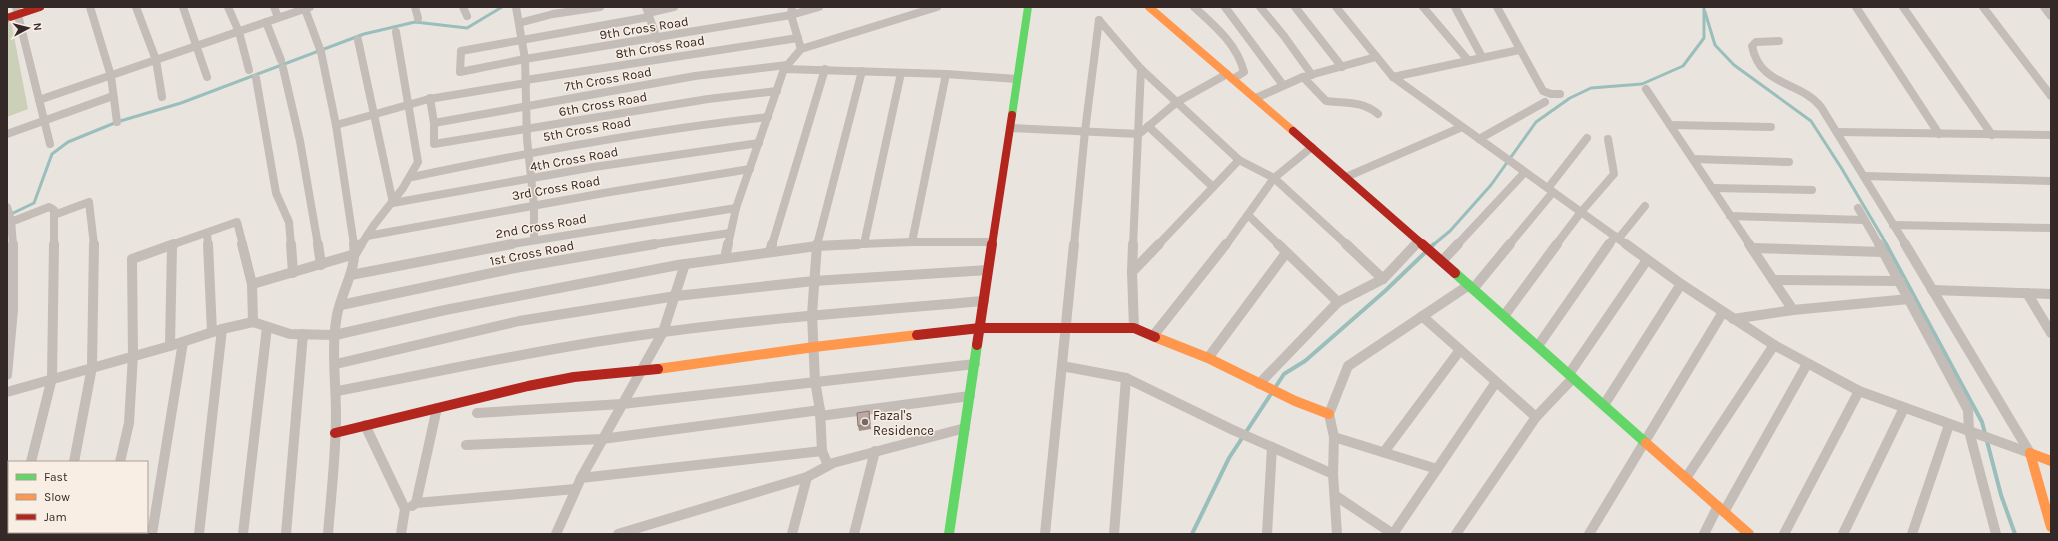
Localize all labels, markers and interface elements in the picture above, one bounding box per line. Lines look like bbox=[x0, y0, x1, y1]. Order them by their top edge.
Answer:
north arrow bbox=[8, 8, 48, 48]
street label: 9th Cross Road bbox=[598, 14, 690, 42]
text: N bbox=[30, 22, 44, 32]
street label: 8th Cross Road bbox=[614, 33, 706, 61]
street label: 7th Cross Road bbox=[563, 64, 653, 94]
street label: 6th Cross Road bbox=[558, 89, 648, 119]
street label: 5th Cross Road bbox=[542, 114, 632, 144]
street label: 4th Cross Road bbox=[529, 144, 619, 174]
street label: 3rd Cross Road bbox=[511, 173, 601, 203]
street label: 2nd Cross Road bbox=[494, 211, 588, 241]
street label: 1st Cross Road bbox=[489, 237, 575, 269]
place label: Fazal's Residence bbox=[873, 408, 934, 438]
marker: Fazal's Residence bbox=[860, 417, 870, 427]
legend bbox=[8, 461, 148, 533]
text: Fast bbox=[44, 470, 68, 484]
text: Slow bbox=[44, 490, 70, 504]
text: Jam bbox=[44, 510, 67, 524]

